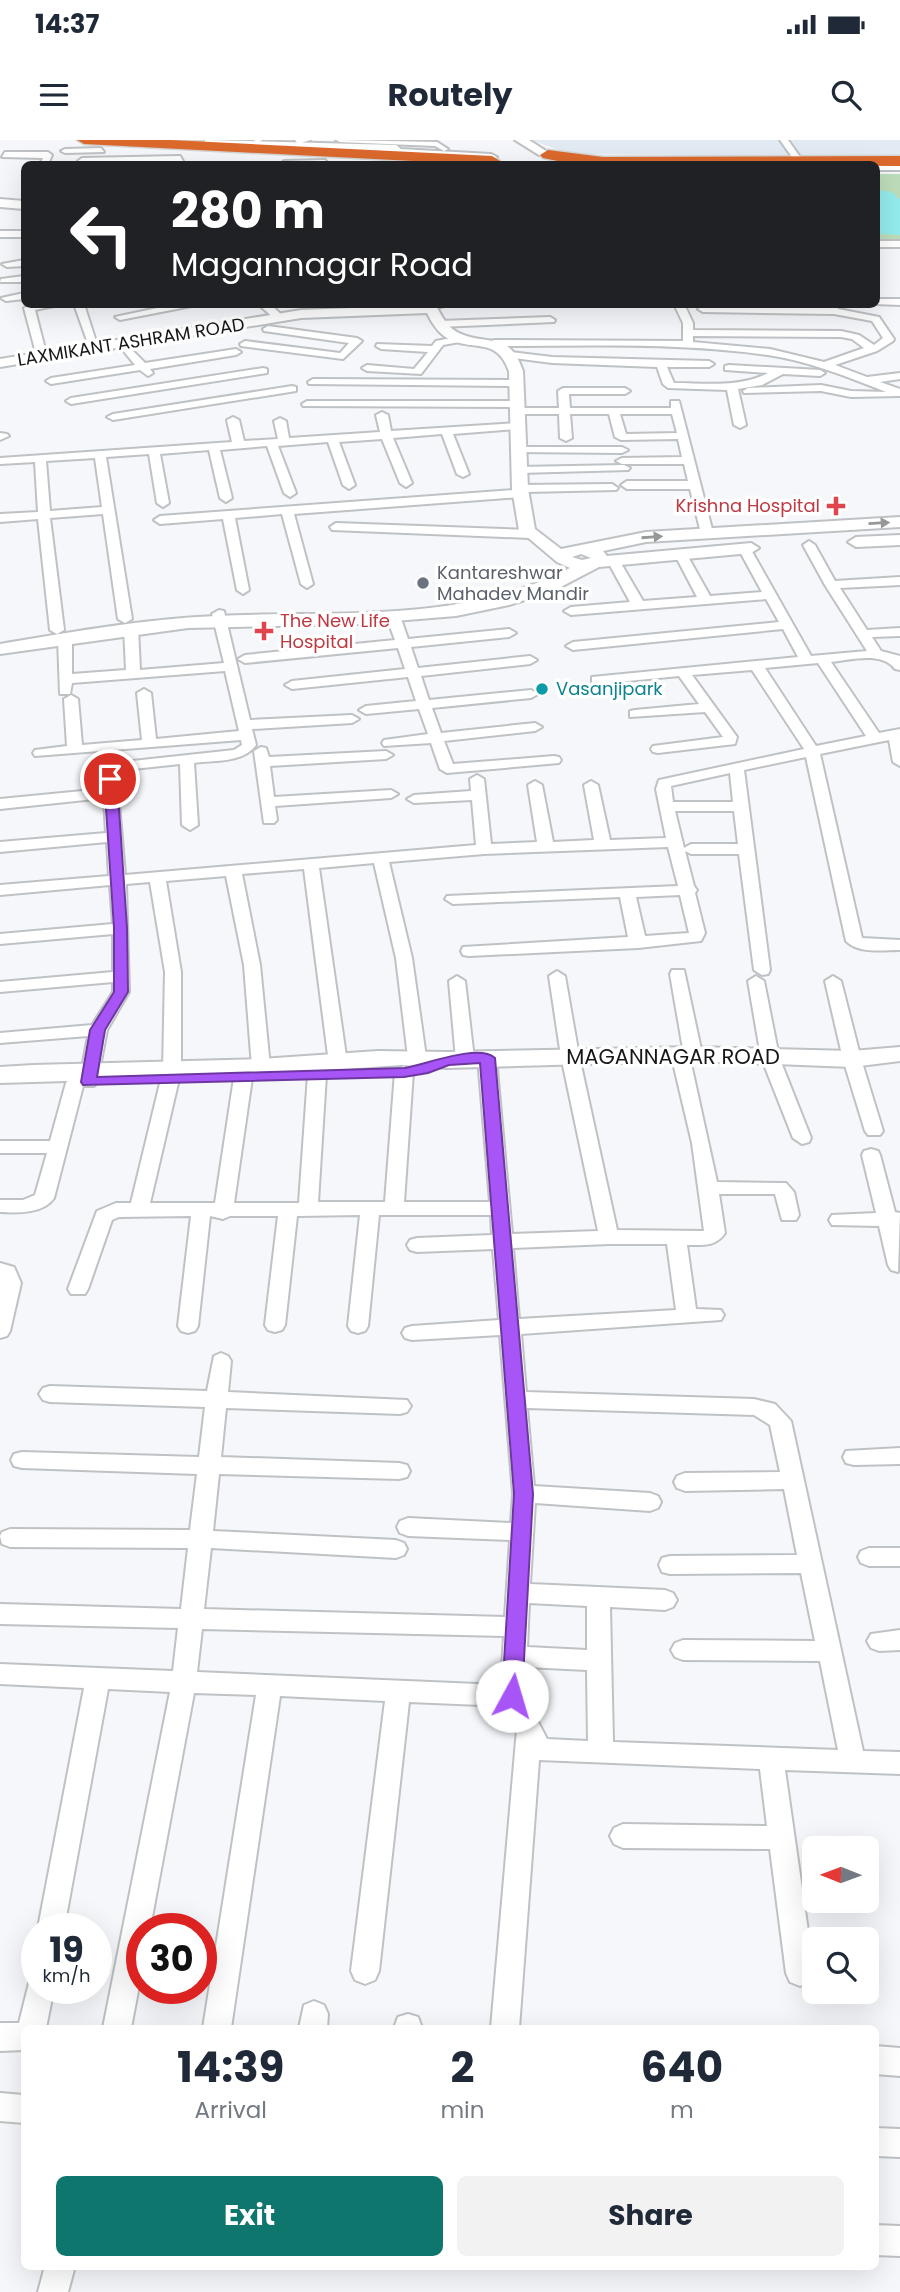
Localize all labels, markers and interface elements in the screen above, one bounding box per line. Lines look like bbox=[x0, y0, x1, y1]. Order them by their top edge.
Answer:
text: 14:37 bbox=[35, 6, 99, 42]
text: Routely bbox=[387, 72, 513, 117]
icon: menu bbox=[35, 76, 73, 114]
icon: search bbox=[827, 76, 865, 114]
text: 280 m bbox=[171, 177, 325, 245]
icon: left bbox=[56, 189, 147, 280]
text: Magannagar Road bbox=[171, 242, 473, 287]
street label: LAXMIKANT ASHRAM ROAD bbox=[16, 311, 246, 372]
place label: Krishna Hospital bbox=[676, 493, 820, 518]
marker: Krishna Hospital bbox=[826, 496, 846, 516]
one-way arrow bbox=[869, 517, 891, 528]
one-way arrow bbox=[642, 531, 664, 542]
place label: Kantareshwar Mahadev Mandir bbox=[437, 560, 589, 606]
marker: Kantareshwar Mahadev Mandir bbox=[415, 575, 431, 591]
place label: The New Life Hospital bbox=[280, 608, 390, 654]
marker: The New Life Hospital bbox=[254, 621, 274, 641]
place label: Vasanjipark bbox=[556, 676, 663, 701]
marker: Vasanjipark bbox=[534, 681, 550, 697]
pin bbox=[80, 749, 140, 809]
icon: arrive bbox=[91, 760, 129, 798]
street label: MAGANNAGAR ROAD bbox=[566, 1042, 780, 1071]
position arrow bbox=[475, 1659, 549, 1733]
north arrow bbox=[802, 1836, 878, 1913]
map controls bbox=[802, 1836, 879, 2004]
speed limit sign: 30 bbox=[126, 1913, 217, 2004]
text: 19 bbox=[49, 1925, 84, 1974]
button: search bbox=[802, 1927, 879, 2004]
text: km/h bbox=[43, 1963, 90, 1988]
text: 14:39 bbox=[177, 2038, 284, 2097]
text: 2 bbox=[450, 2038, 474, 2097]
text: 640 bbox=[640, 2038, 723, 2097]
text: Arrival bbox=[194, 2094, 267, 2126]
text: min bbox=[440, 2094, 484, 2126]
text: m bbox=[670, 2094, 694, 2126]
button: Exit bbox=[56, 2176, 443, 2256]
button: Share bbox=[457, 2176, 844, 2256]

